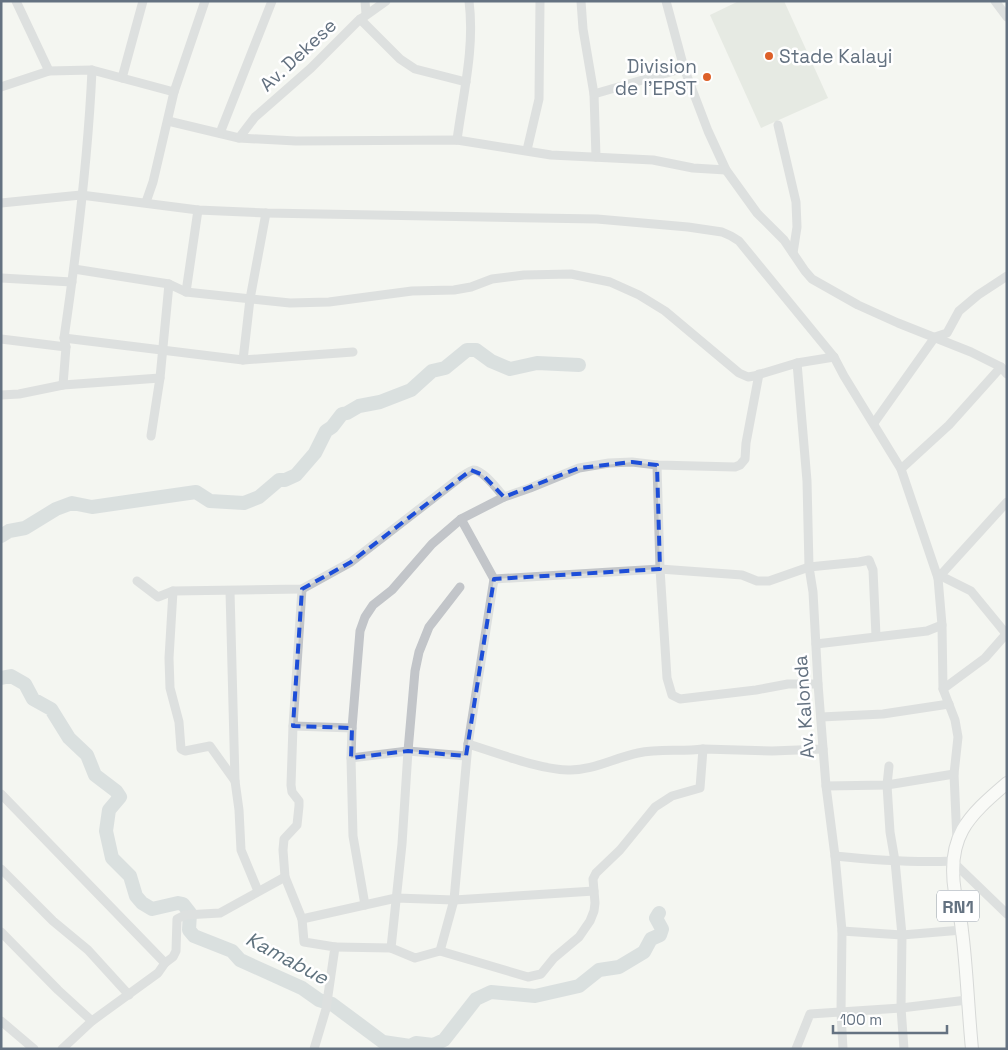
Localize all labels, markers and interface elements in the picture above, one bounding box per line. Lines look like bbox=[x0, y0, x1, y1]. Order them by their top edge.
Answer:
street label: Av. Dekese bbox=[254, 13, 342, 97]
place label: Stade Kalayi bbox=[779, 44, 893, 69]
marker: Stade Kalayi bbox=[763, 50, 775, 62]
place label: Division de l'EPST bbox=[615, 54, 697, 101]
marker: Division de l'EPST bbox=[701, 71, 713, 83]
street label: Av. Kalonda bbox=[788, 654, 820, 760]
road number: RN1 bbox=[937, 890, 979, 921]
water label: Kamabue bbox=[241, 926, 334, 991]
scale bar bbox=[833, 1002, 947, 1034]
text: 100 m bbox=[840, 1010, 882, 1029]

